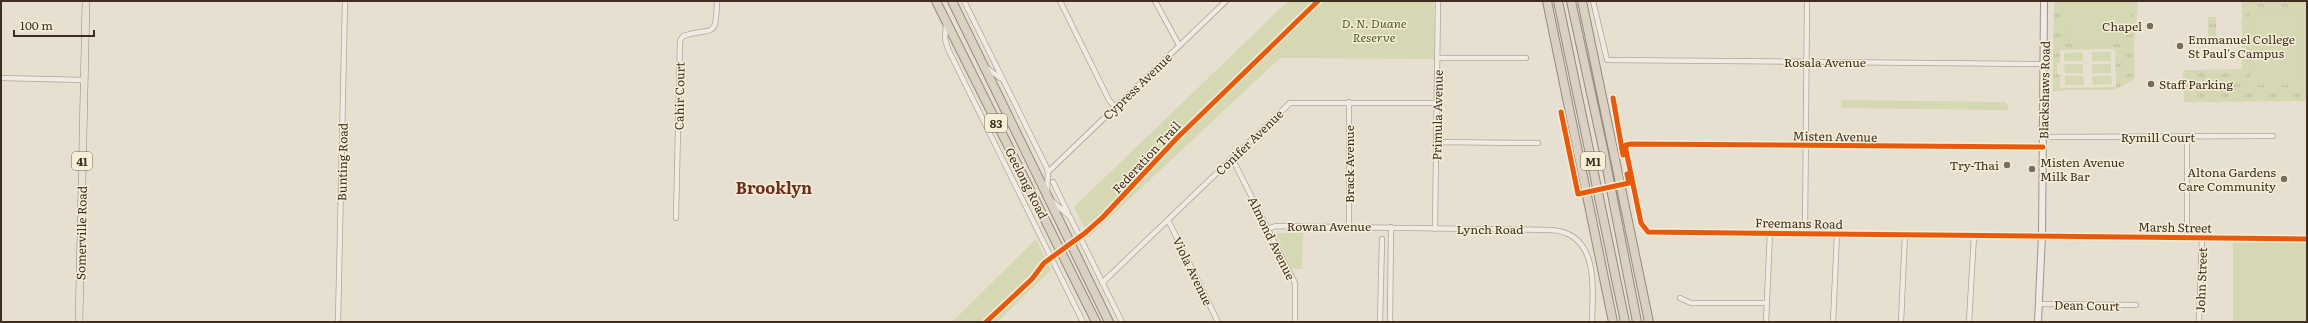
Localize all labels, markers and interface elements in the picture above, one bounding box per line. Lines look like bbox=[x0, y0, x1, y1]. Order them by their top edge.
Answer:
scale bar bbox=[14, 12, 94, 38]
park label: D. N. Duane Reserve bbox=[1341, 14, 1407, 46]
text: 100 m bbox=[20, 16, 53, 34]
place label: Chapel bbox=[2102, 17, 2142, 35]
marker: Chapel bbox=[2145, 21, 2155, 31]
place label: Emmanuel College St Paul's Campus bbox=[2188, 30, 2295, 62]
street label: Blackshaws Road bbox=[2034, 40, 2054, 139]
marker: Emmanuel College St Paul's Campus bbox=[2175, 41, 2185, 51]
street label: Cypress Avenue bbox=[1099, 48, 1175, 124]
street label: Rosala Avenue bbox=[1784, 53, 1866, 71]
street label: Cahir Court bbox=[669, 62, 689, 130]
street label: Primula Avenue bbox=[1427, 69, 1447, 161]
place label: Staff Parking bbox=[2159, 75, 2234, 93]
marker: Staff Parking bbox=[2146, 79, 2156, 89]
street label: Conifer Avenue bbox=[1211, 105, 1287, 179]
road number: 83 bbox=[985, 114, 1007, 132]
street label: Federation Trail bbox=[1108, 117, 1184, 197]
street label: Bunting Road bbox=[332, 122, 352, 201]
street label: Brack Avenue bbox=[1340, 125, 1358, 203]
street label: Misten Avenue bbox=[1793, 126, 1877, 146]
street label: Rymill Court bbox=[2121, 128, 2195, 146]
street label: Geelong Road bbox=[1001, 144, 1053, 223]
road number: 41 bbox=[72, 152, 92, 170]
road number: M1 bbox=[1581, 152, 1605, 170]
place label: Misten Avenue Milk Bar bbox=[2040, 153, 2125, 185]
place label: Try-Thai bbox=[1949, 156, 1999, 174]
marker: Try-Thai bbox=[2002, 160, 2012, 170]
place label: Altona Gardens Care Community bbox=[2178, 163, 2277, 195]
marker: Misten Avenue Milk Bar bbox=[2027, 164, 2037, 174]
marker: Altona Gardens Care Community bbox=[2279, 174, 2289, 184]
district label: Brooklyn bbox=[736, 175, 812, 199]
street label: Somerville Road bbox=[71, 185, 91, 280]
street label: Almond Avenue bbox=[1244, 193, 1300, 283]
street label: Freemans Road bbox=[1755, 213, 1844, 233]
street label: Rowan Avenue bbox=[1287, 217, 1371, 235]
street label: Marsh Street bbox=[2138, 217, 2212, 237]
street label: Lynch Road bbox=[1456, 220, 1524, 238]
street label: Viola Avenue bbox=[1169, 234, 1217, 308]
street label: John Street bbox=[2191, 247, 2211, 313]
street label: Dean Court bbox=[2054, 295, 2120, 315]

